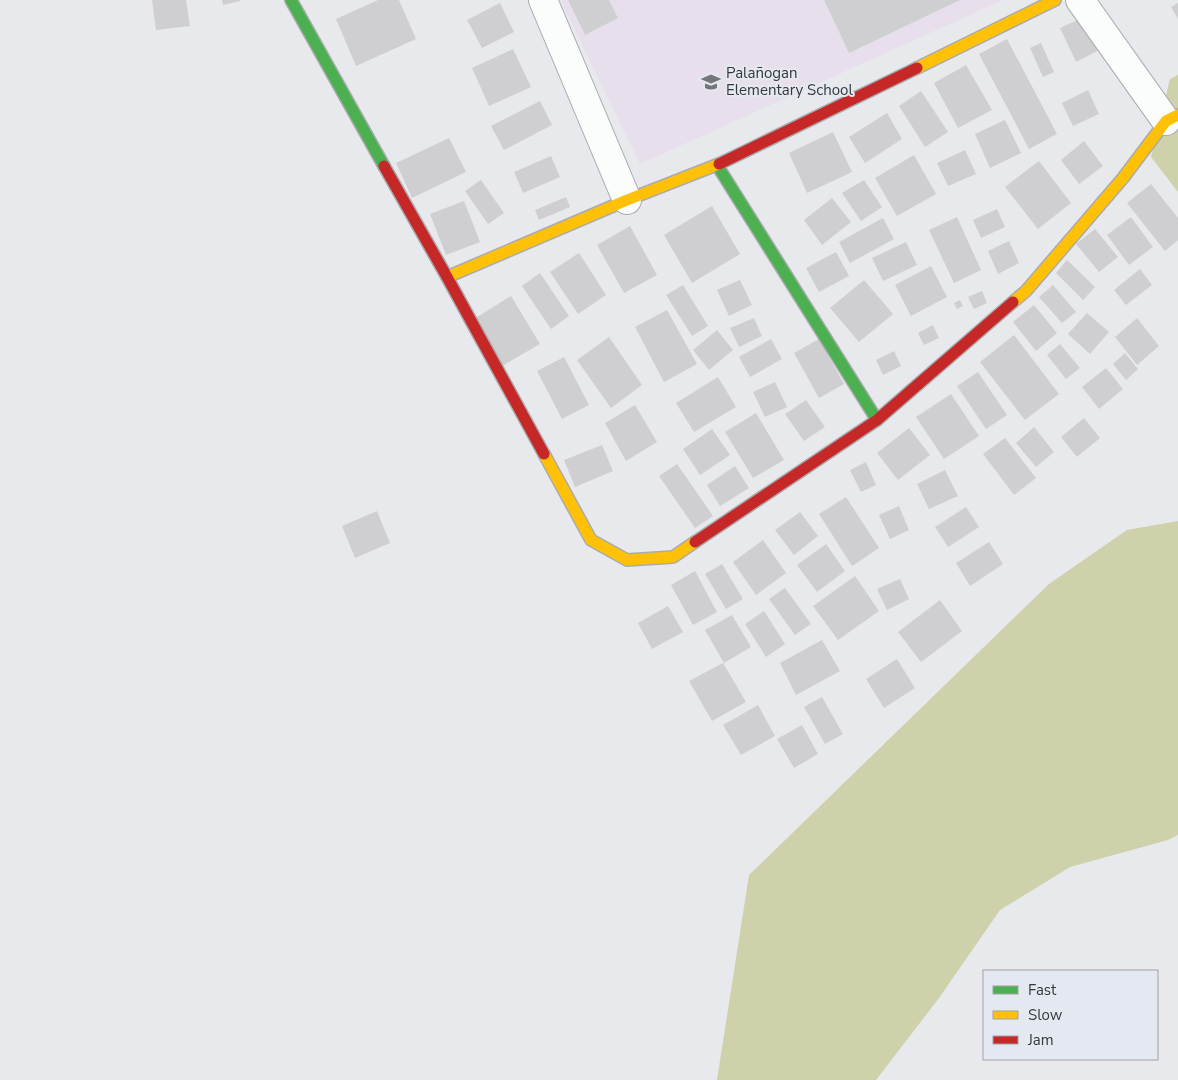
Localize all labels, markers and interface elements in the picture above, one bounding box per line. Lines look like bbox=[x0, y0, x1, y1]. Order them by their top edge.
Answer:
place label: Palañogan Elementary School bbox=[726, 63, 853, 100]
school or university icon: Palañogan Elementary School bbox=[700, 71, 722, 93]
legend bbox=[983, 970, 1158, 1060]
text: Fast bbox=[1028, 980, 1057, 1000]
text: Slow bbox=[1028, 1005, 1063, 1025]
text: Jam bbox=[1027, 1030, 1054, 1050]

